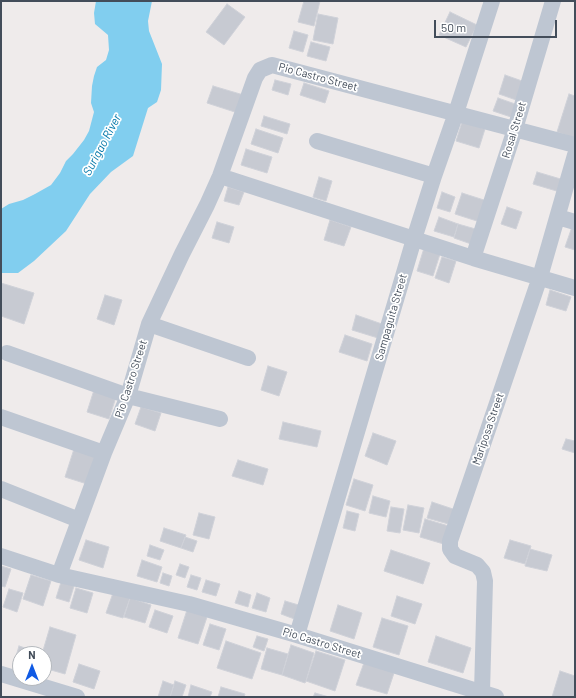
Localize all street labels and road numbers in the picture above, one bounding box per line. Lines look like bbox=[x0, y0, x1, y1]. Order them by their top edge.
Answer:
street label: Pio Castro Street bbox=[277, 60, 359, 94]
street label: Rosal Street bbox=[499, 100, 529, 160]
street label: Sampaguita Street bbox=[372, 272, 410, 362]
street label: Pio Castro Street bbox=[112, 338, 150, 420]
street label: Mariposa Street bbox=[469, 391, 507, 467]
street label: Pio Castro Street bbox=[281, 625, 363, 661]

